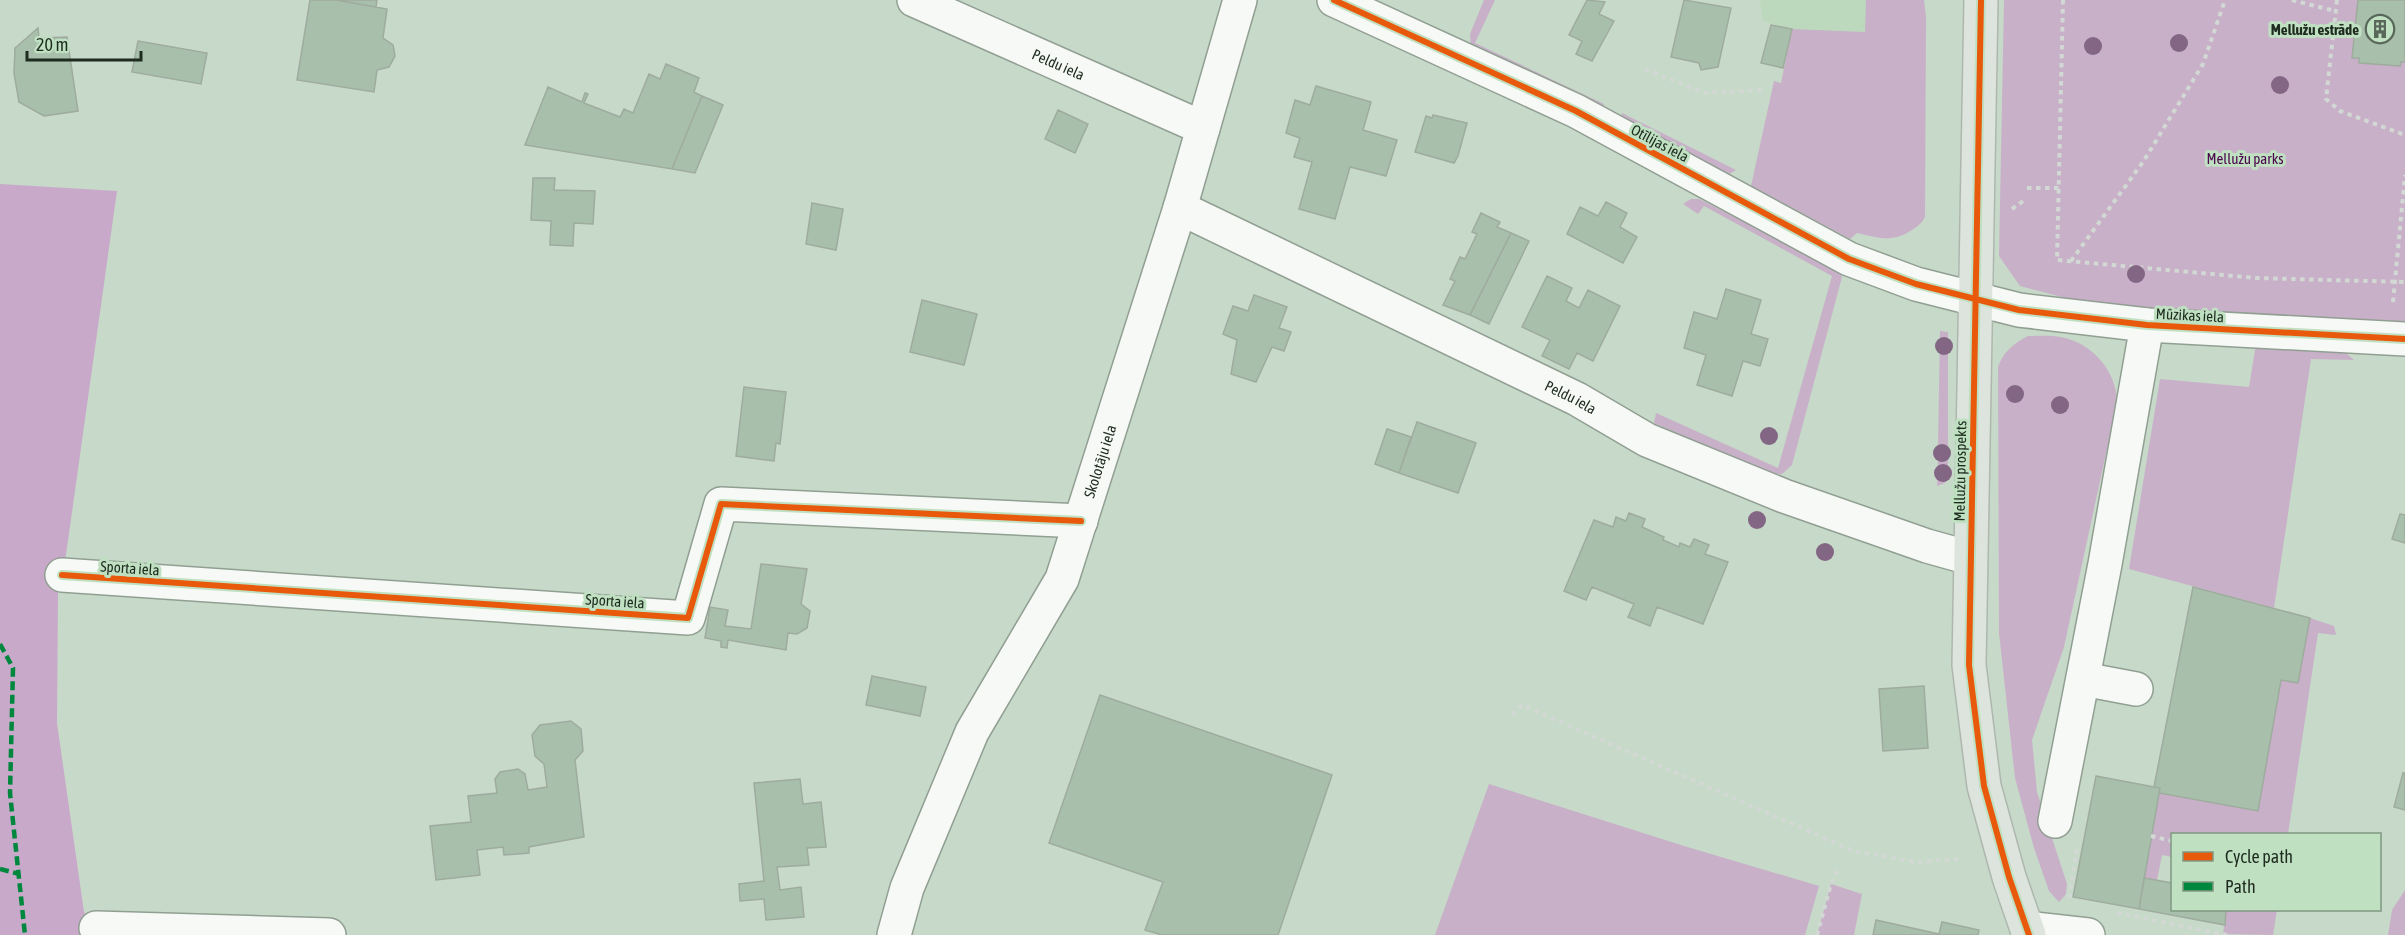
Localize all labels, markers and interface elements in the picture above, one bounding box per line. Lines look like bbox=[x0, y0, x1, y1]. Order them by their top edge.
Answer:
building icon: Mellužu estrāde bbox=[2364, 13, 2396, 45]
place label: Mellužu estrāde bbox=[2271, 21, 2359, 38]
scale bar bbox=[27, 24, 141, 62]
text: 20 m bbox=[36, 34, 68, 55]
street label: Peldu iela bbox=[1030, 45, 1087, 83]
street label: Otīlijas iela bbox=[1628, 121, 1692, 165]
park label: Mellužu parks bbox=[2206, 150, 2284, 167]
street label: Mūzikas iela bbox=[2155, 305, 2225, 325]
street label: Peldu iela bbox=[1542, 376, 1600, 417]
street label: Mellužu prospekts bbox=[1951, 420, 1969, 522]
street label: Skolotāju iela bbox=[1080, 422, 1119, 500]
street label: Sporta iela bbox=[100, 557, 160, 579]
street label: Sporta iela bbox=[585, 590, 645, 612]
legend bbox=[2171, 833, 2381, 911]
text: Cycle path bbox=[2225, 846, 2293, 867]
text: Path bbox=[2225, 876, 2256, 897]

